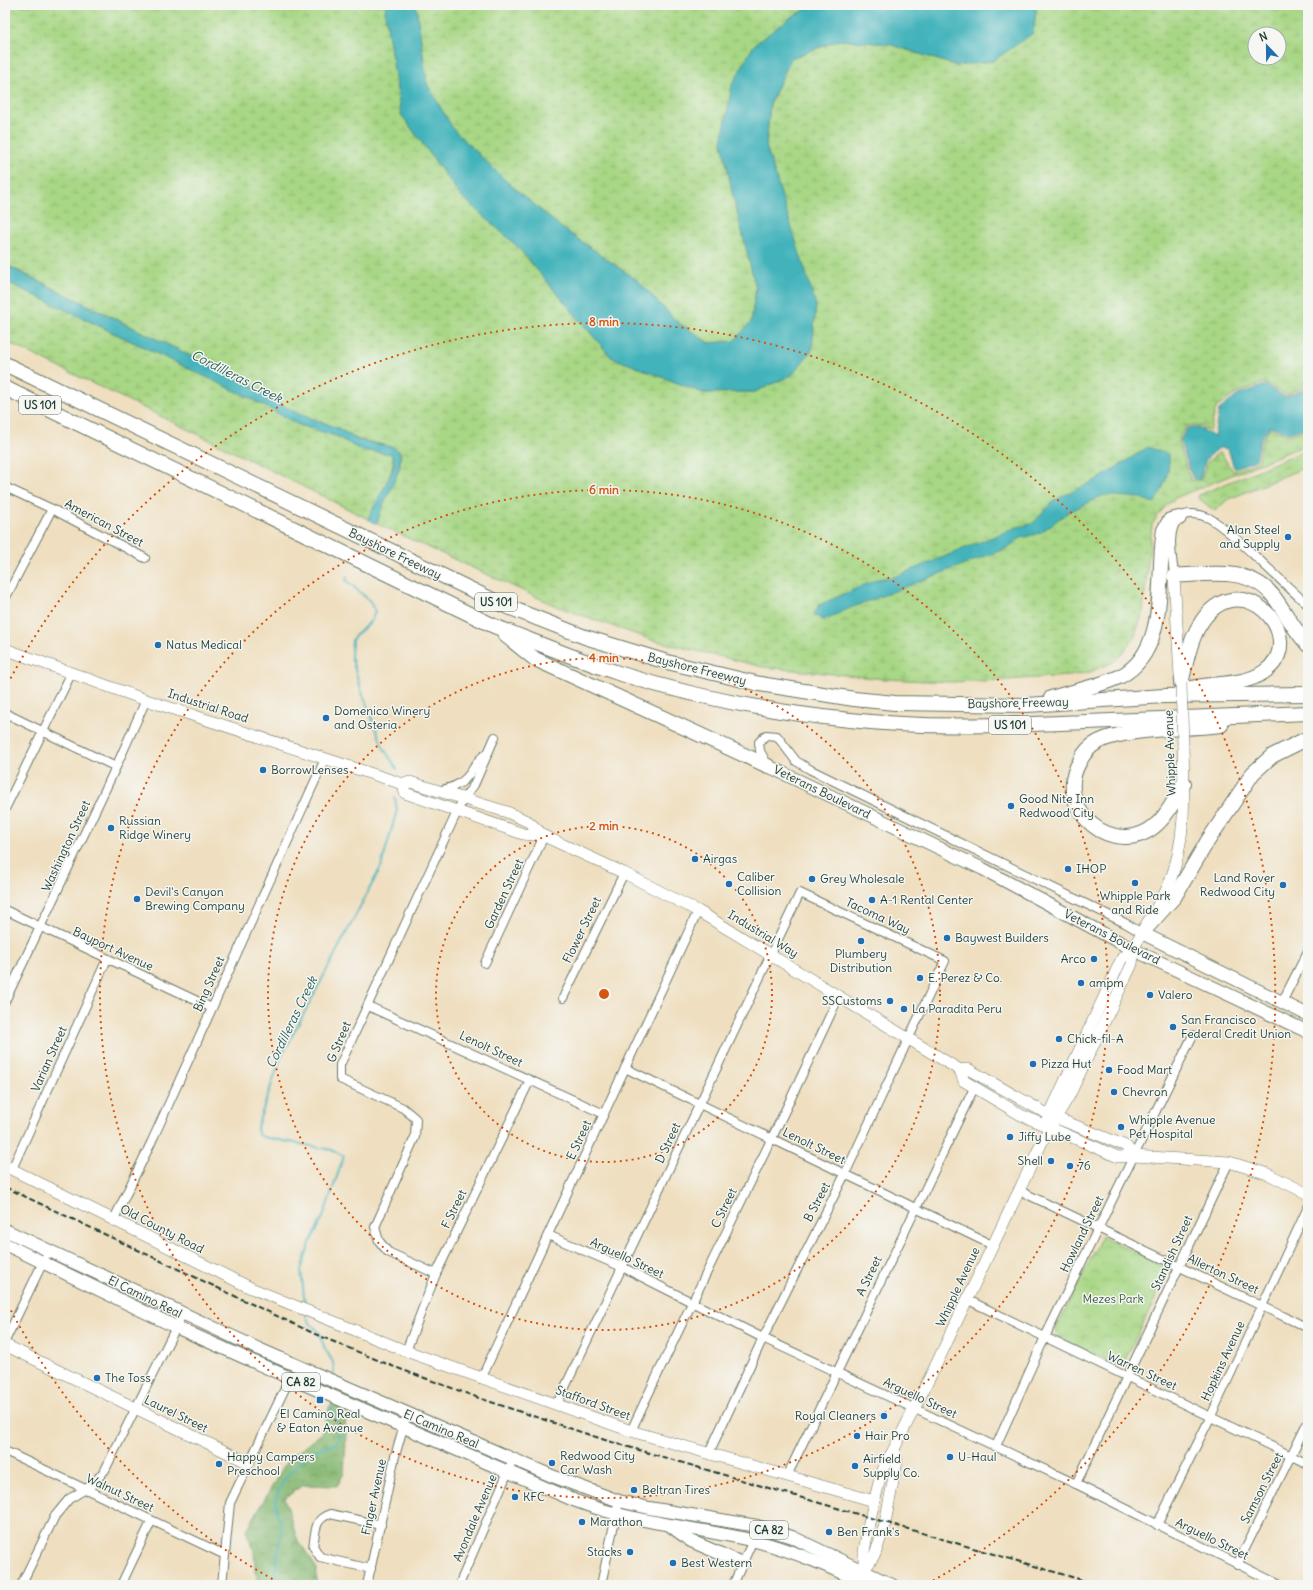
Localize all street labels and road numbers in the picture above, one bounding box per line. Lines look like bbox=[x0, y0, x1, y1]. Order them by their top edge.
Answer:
road number: US 101 bbox=[19, 396, 61, 414]
street label: American Street bbox=[62, 496, 146, 550]
street label: Bayshore Freeway bbox=[346, 525, 444, 582]
road number: US 101 bbox=[475, 593, 517, 611]
street label: Bayshore Freeway bbox=[646, 649, 748, 688]
street label: Industrial Road bbox=[166, 685, 250, 726]
street label: Bayshore Freeway bbox=[967, 694, 1069, 711]
street label: Whipple Avenue bbox=[1160, 710, 1179, 796]
road number: US 101 bbox=[989, 716, 1031, 734]
street label: Veterans Boulevard bbox=[771, 762, 873, 822]
street label: Washington Street bbox=[38, 798, 93, 894]
street label: Garden Street bbox=[481, 856, 526, 931]
street label: Flower Street bbox=[559, 894, 604, 965]
street label: Tacoma Way bbox=[844, 894, 913, 937]
street label: Veterans Boulevard bbox=[1062, 906, 1163, 967]
street label: Industrial Way bbox=[725, 907, 801, 961]
street label: Bayport Avenue bbox=[71, 923, 156, 974]
street label: Bing Street bbox=[190, 954, 227, 1014]
street label: G Street bbox=[323, 1019, 354, 1065]
street label: Varian Street bbox=[27, 1024, 70, 1094]
street label: Lenolt Street bbox=[457, 1027, 525, 1070]
street label: E Street bbox=[563, 1118, 594, 1162]
street label: D Street bbox=[652, 1120, 684, 1166]
street label: Lenolt Street bbox=[780, 1124, 848, 1167]
street label: B Street bbox=[800, 1179, 833, 1224]
street label: C Street bbox=[707, 1185, 740, 1230]
street label: F Street bbox=[438, 1187, 469, 1231]
street label: Howland Street bbox=[1057, 1193, 1107, 1274]
street label: Old County Road bbox=[118, 1201, 207, 1256]
street label: Standish Street bbox=[1148, 1213, 1196, 1293]
street label: Arguello Street bbox=[588, 1234, 666, 1281]
street label: Whipple Avenue bbox=[932, 1244, 983, 1329]
street label: Allerton Street bbox=[1185, 1250, 1261, 1297]
street label: A Street bbox=[852, 1253, 885, 1298]
street label: El Camino Real bbox=[106, 1272, 185, 1321]
street label: Hopkins Avenue bbox=[1197, 1318, 1248, 1403]
street label: Warren Street bbox=[1105, 1348, 1179, 1393]
road number: CA 82 bbox=[282, 1373, 320, 1391]
street label: Arguello Street bbox=[881, 1374, 959, 1421]
street label: Stafford Street bbox=[554, 1382, 633, 1423]
street label: Laurel Street bbox=[142, 1392, 210, 1435]
street label: El Camino Real bbox=[401, 1406, 481, 1451]
street label: Samson Street bbox=[1237, 1450, 1286, 1526]
street label: Finger Avenue bbox=[358, 1457, 389, 1536]
street label: Walnut Street bbox=[84, 1470, 156, 1515]
street label: Avondale Avenue bbox=[449, 1472, 500, 1564]
street label: Arguello Street bbox=[1173, 1514, 1251, 1563]
road number: CA 82 bbox=[750, 1521, 788, 1539]

